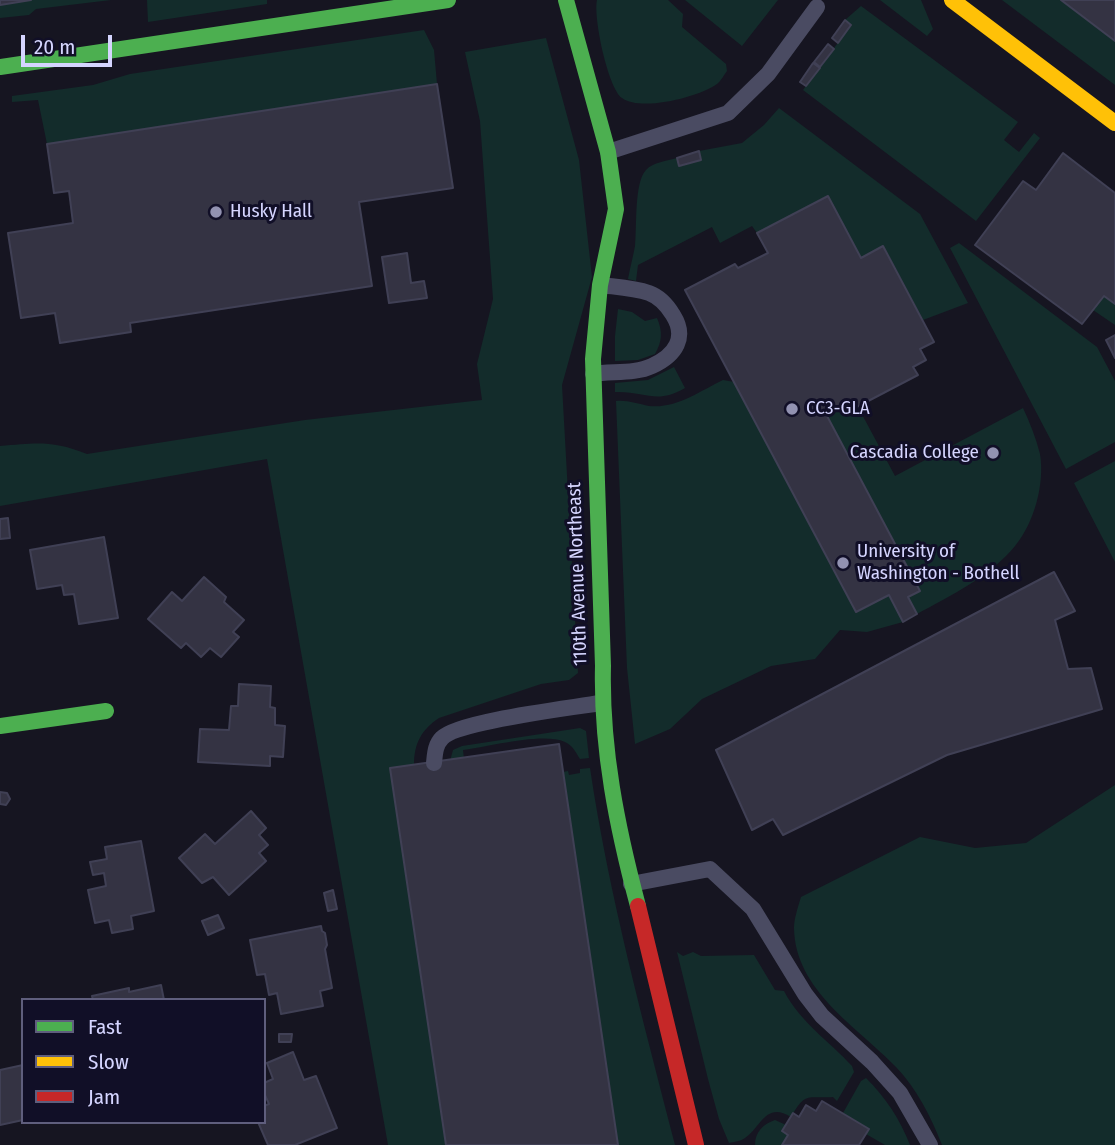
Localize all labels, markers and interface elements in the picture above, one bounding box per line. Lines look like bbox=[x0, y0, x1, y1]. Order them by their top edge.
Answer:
scale bar bbox=[24, 21, 116, 65]
text: 20 m bbox=[34, 34, 75, 60]
place label: Husky Hall bbox=[230, 201, 312, 223]
marker: Husky Hall bbox=[208, 204, 224, 220]
place label: CC3-GLA bbox=[806, 398, 870, 420]
marker: CC3-GLA bbox=[784, 401, 800, 417]
place label: Cascadia College bbox=[850, 442, 979, 464]
marker: Cascadia College bbox=[985, 445, 1001, 461]
street label: 110th Avenue Northeast bbox=[563, 482, 593, 666]
place label: University of Washington - Bothell bbox=[857, 541, 1020, 585]
marker: University of Washington - Bothell bbox=[835, 555, 851, 571]
legend bbox=[21, 998, 266, 1124]
text: Fast bbox=[88, 1014, 122, 1040]
text: Slow bbox=[88, 1049, 129, 1075]
text: Jam bbox=[88, 1084, 120, 1110]

